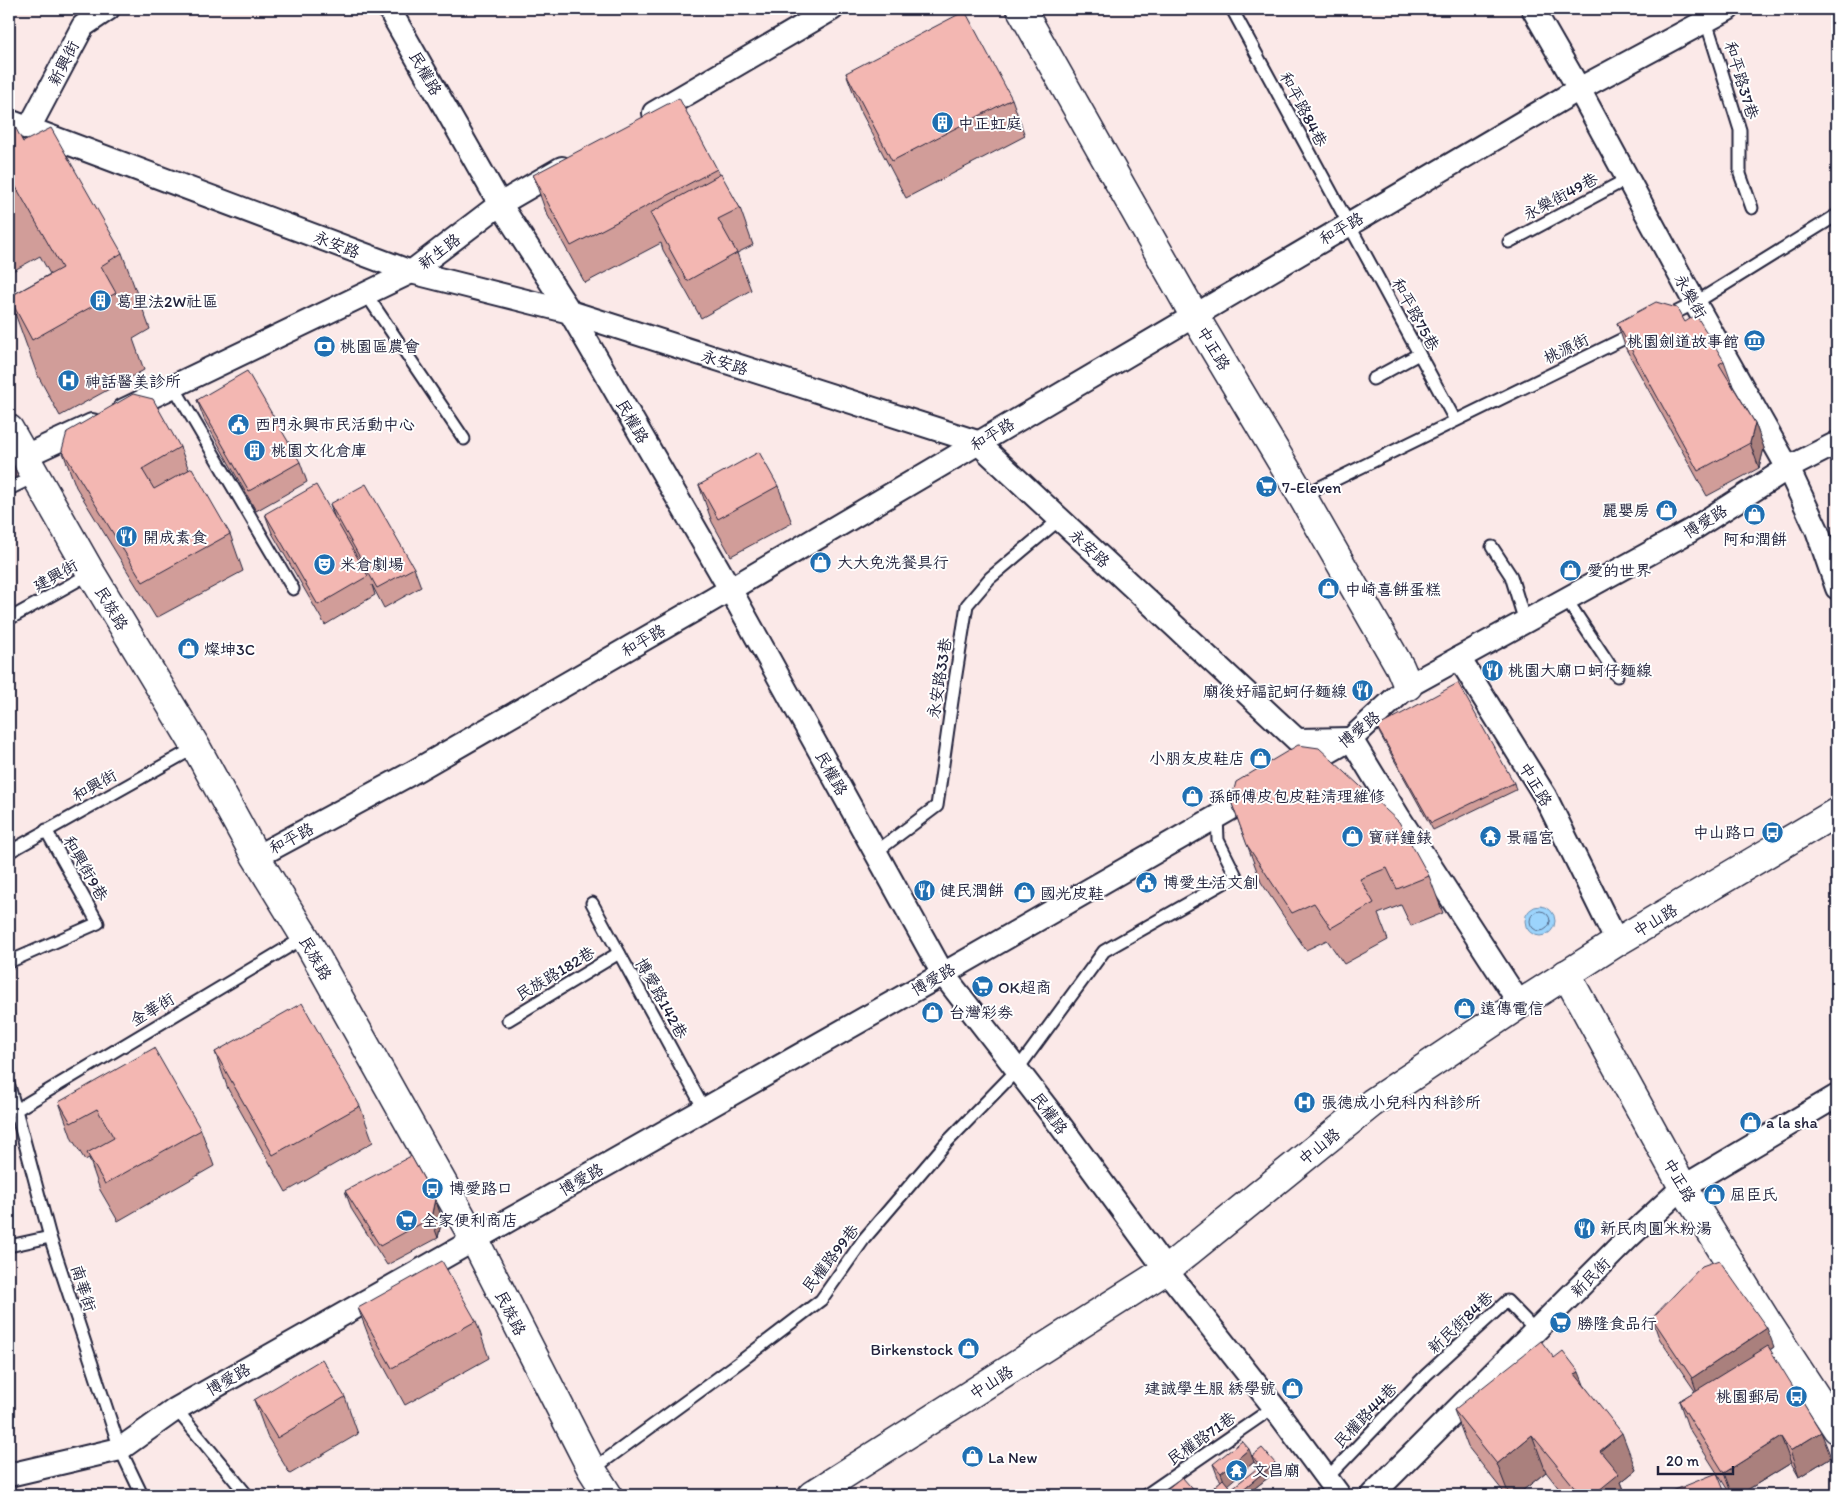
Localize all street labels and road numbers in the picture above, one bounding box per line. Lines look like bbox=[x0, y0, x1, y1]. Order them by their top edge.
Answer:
street label: 新興街 bbox=[44, 38, 83, 89]
street label: 和平路37巷 bbox=[1721, 39, 1762, 121]
street label: 民權路 bbox=[405, 48, 446, 99]
street label: 和平路84巷 bbox=[1276, 68, 1331, 150]
street label: 永樂街49巷 bbox=[1520, 169, 1601, 224]
street label: 和平路 bbox=[1316, 208, 1367, 249]
street label: 永安路 bbox=[311, 227, 363, 262]
street label: 新生路 bbox=[414, 229, 464, 273]
street label: 永樂街 bbox=[1671, 271, 1711, 322]
street label: 和平路75巷 bbox=[1388, 275, 1443, 354]
street label: 中正路 bbox=[1193, 323, 1234, 374]
street label: 桃源街 bbox=[1540, 329, 1592, 368]
street label: 永安路 bbox=[699, 346, 751, 379]
street label: 民權路 bbox=[612, 396, 653, 447]
street label: 和平路 bbox=[967, 414, 1018, 455]
street label: 博愛路 bbox=[1680, 501, 1731, 542]
street label: 永安路 bbox=[1066, 525, 1114, 572]
street label: 建興街 bbox=[30, 555, 81, 595]
street label: 民族路 bbox=[91, 583, 132, 634]
street label: 和平路 bbox=[618, 620, 669, 661]
street label: 永安路33巷 bbox=[924, 636, 955, 720]
street label: 博愛路 bbox=[1335, 707, 1384, 752]
street label: 民權路 bbox=[812, 748, 852, 799]
street label: 中正路 bbox=[1515, 759, 1556, 810]
street label: 和興街 bbox=[69, 765, 120, 805]
street label: 和平路 bbox=[266, 819, 317, 858]
street label: 和興街9巷 bbox=[59, 832, 112, 904]
street label: 中山路 bbox=[1630, 900, 1681, 941]
street label: 民族路 bbox=[295, 933, 336, 984]
street label: 民族路182巷 bbox=[512, 942, 598, 1004]
street label: 博愛路142巷 bbox=[632, 955, 692, 1042]
street label: 博愛路 bbox=[908, 959, 959, 1000]
street label: 金華街 bbox=[127, 989, 178, 1030]
street label: 民權路 bbox=[1028, 1088, 1072, 1138]
street label: 中山路 bbox=[1295, 1124, 1344, 1169]
street label: 中正路 bbox=[1659, 1155, 1700, 1206]
street label: 博愛路 bbox=[556, 1159, 607, 1200]
street label: 民權路99巷 bbox=[798, 1221, 863, 1296]
street label: 新民街 bbox=[1567, 1254, 1614, 1301]
street label: 南華街 bbox=[67, 1262, 100, 1314]
street label: 新民街84巷 bbox=[1424, 1287, 1497, 1357]
street label: 民族路 bbox=[491, 1288, 530, 1339]
street label: 博愛路 bbox=[203, 1359, 254, 1400]
street label: 中山路 bbox=[966, 1362, 1017, 1403]
street label: 民權路44巷 bbox=[1330, 1379, 1401, 1452]
street label: 民權路71巷 bbox=[1163, 1408, 1239, 1469]

